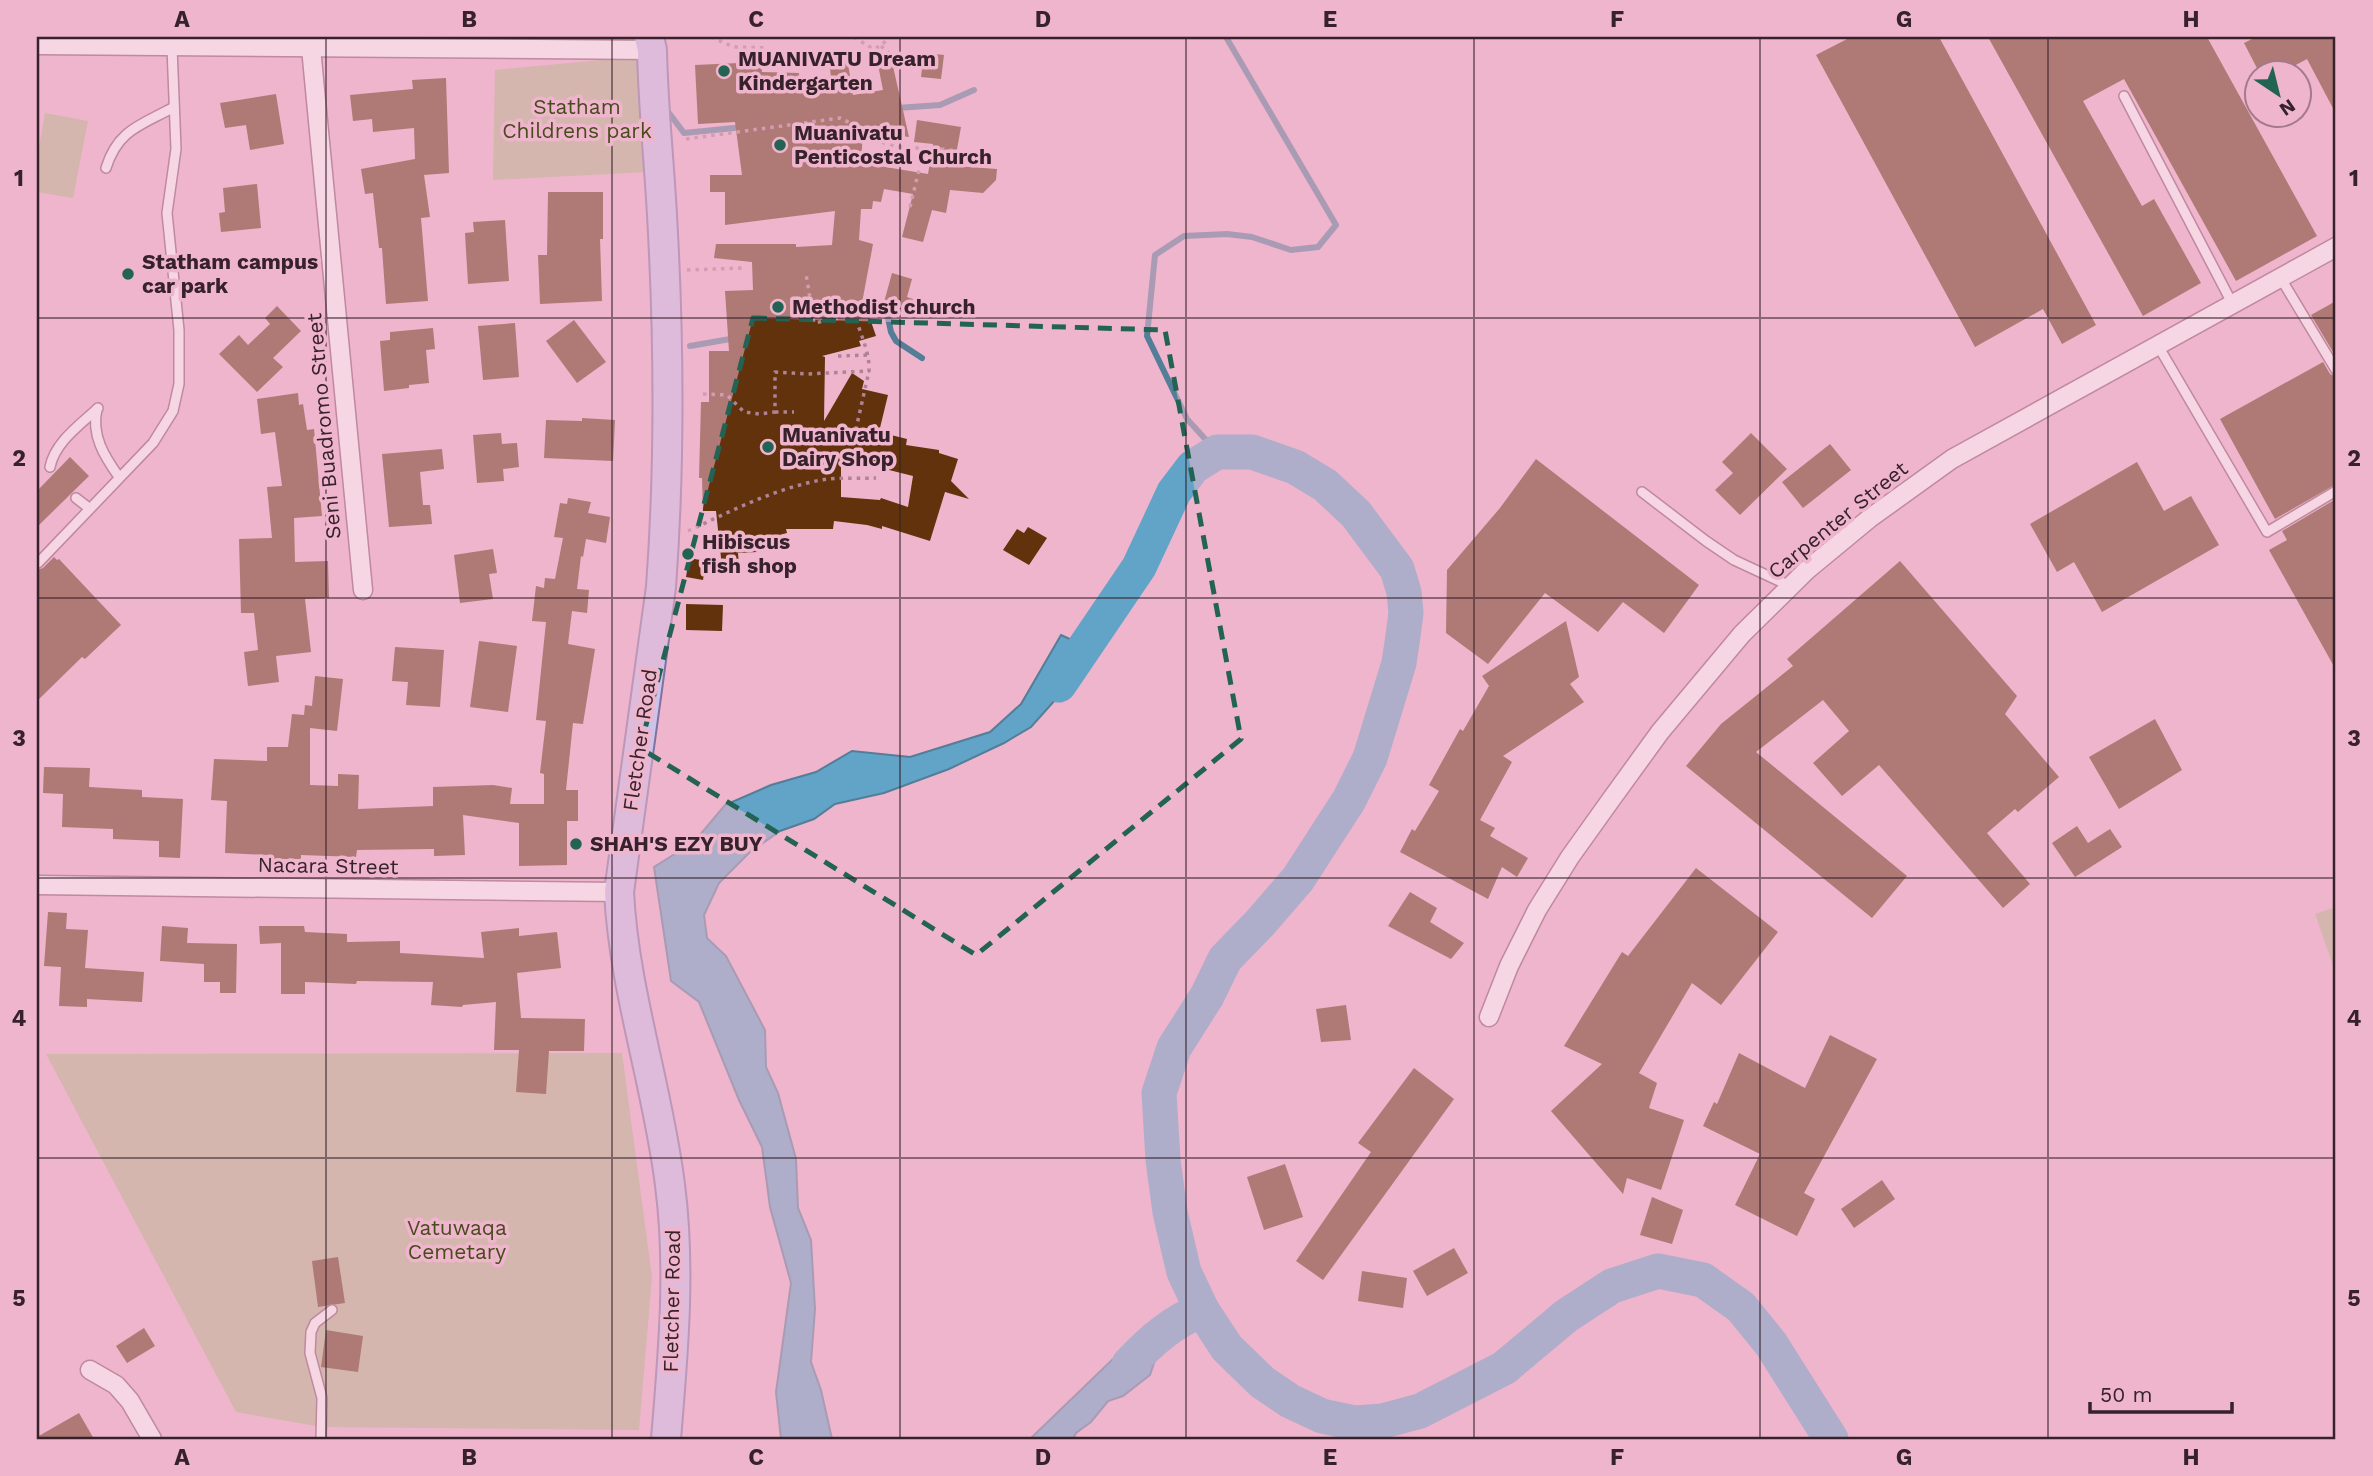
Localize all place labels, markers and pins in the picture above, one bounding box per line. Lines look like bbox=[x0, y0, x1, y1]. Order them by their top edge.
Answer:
place label: MUANIVATU Dream Kindergarten bbox=[738, 46, 936, 95]
marker: MUANIVATU Dream Kindergarten bbox=[716, 63, 732, 79]
place label: Muanivatu Penticostal Church bbox=[794, 120, 992, 169]
marker: Muanivatu Penticostal Church bbox=[772, 137, 788, 153]
place label: Statham campus car park bbox=[142, 249, 318, 298]
marker: Statham campus car park bbox=[120, 266, 136, 282]
place label: Methodist church bbox=[792, 294, 976, 319]
marker: Methodist church bbox=[770, 299, 786, 315]
place label: Muanivatu Dairy Shop bbox=[782, 422, 894, 471]
marker: Muanivatu Dairy Shop bbox=[760, 439, 776, 455]
place label: Hibiscus fish shop bbox=[702, 529, 797, 578]
marker: Hibiscus fish shop bbox=[680, 546, 696, 562]
place label: SHAH'S EZY BUY bbox=[590, 831, 763, 856]
marker: SHAH'S EZY BUY bbox=[568, 836, 584, 852]

